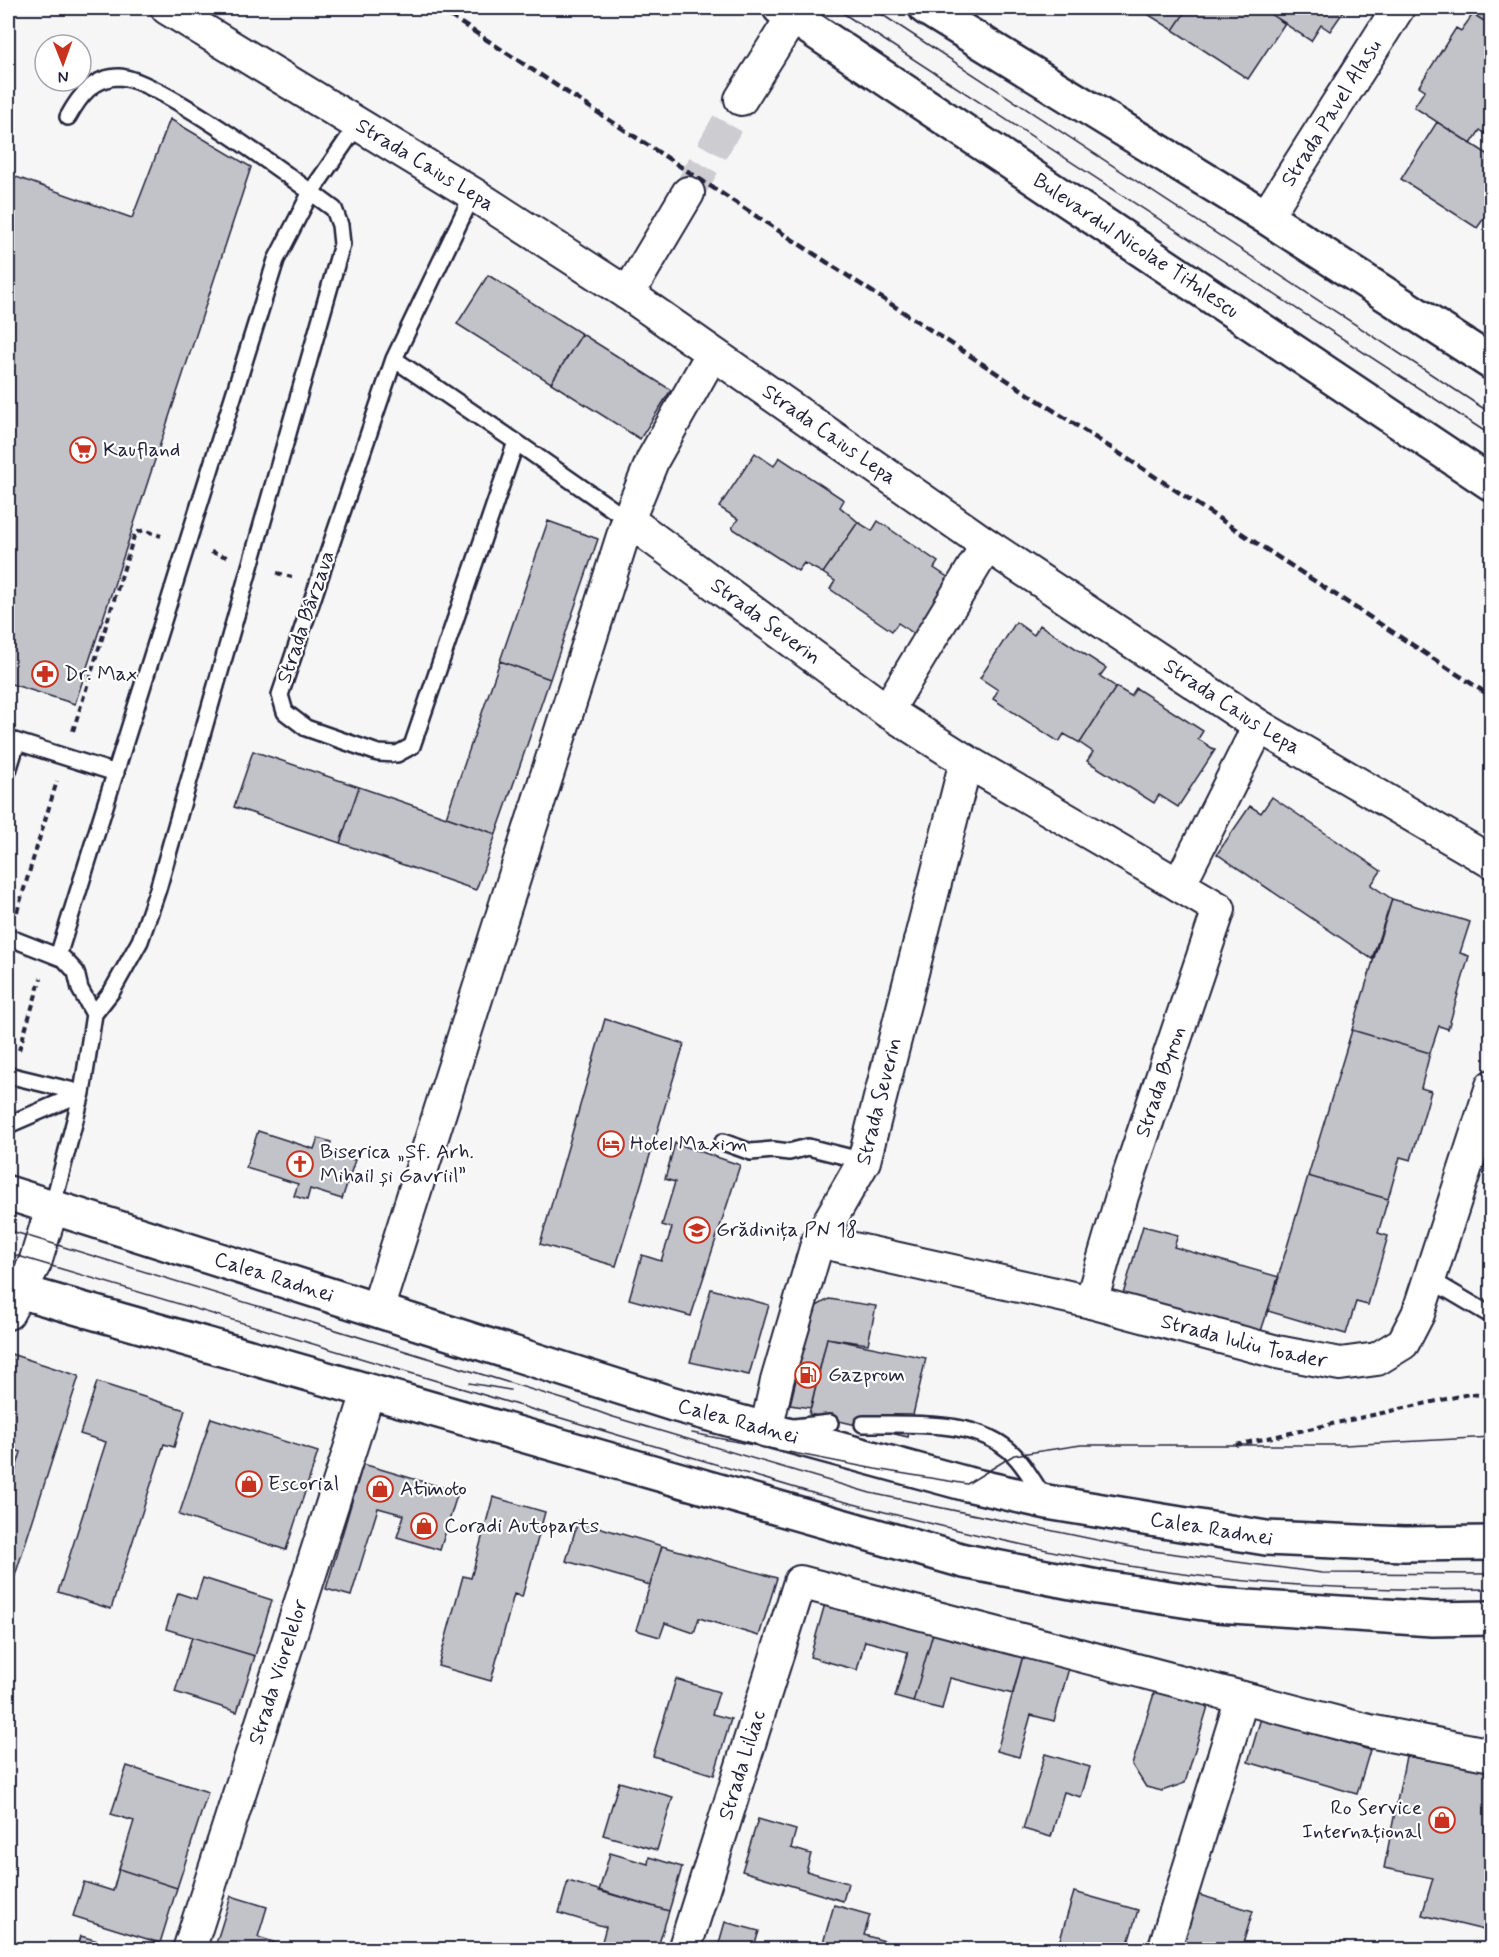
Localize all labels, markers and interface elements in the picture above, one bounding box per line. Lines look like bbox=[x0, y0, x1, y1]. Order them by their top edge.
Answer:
north arrow bbox=[33, 33, 93, 93]
street label: Strada Pavel Alasu bbox=[1275, 34, 1389, 192]
text: N bbox=[58, 66, 69, 87]
street label: Strada Caius Lepa bbox=[350, 112, 500, 218]
street label: Bulevardul Nicolae Titulescu bbox=[1027, 167, 1244, 325]
street label: Strada Caius Lepa bbox=[756, 378, 902, 491]
supermarket icon: Kaufland bbox=[68, 435, 98, 465]
place label: Kaufland bbox=[103, 436, 180, 464]
street label: Strada Bârzava bbox=[270, 547, 342, 687]
street label: Strada Severin bbox=[705, 572, 826, 671]
street label: Strada Caius Lepa bbox=[1158, 652, 1305, 761]
pharmacy icon: Dr. Max bbox=[30, 659, 60, 689]
place label: Dr. Max bbox=[64, 660, 137, 688]
street label: Strada Byron bbox=[1129, 1023, 1192, 1141]
street label: Strada Severin bbox=[850, 1035, 909, 1168]
hotel icon: Hotel Maxim bbox=[596, 1129, 626, 1159]
place label: Hotel Maxim bbox=[630, 1130, 748, 1158]
place label: Biserica „Sf. Arh. Mihail și Gavriil” bbox=[320, 1138, 474, 1190]
church icon: Biserica „Sf. Arh. Mihail și Gavriil” bbox=[285, 1149, 315, 1179]
school or university icon: Grădinița PN 18 bbox=[682, 1215, 712, 1245]
place label: Grădinița PN 18 bbox=[716, 1216, 858, 1244]
street label: Calea Radnei bbox=[211, 1245, 337, 1309]
street label: Strada Iuliu Toader bbox=[1158, 1307, 1330, 1375]
fuel station icon: Gazprom bbox=[793, 1360, 823, 1390]
place label: Gazprom bbox=[828, 1361, 905, 1389]
street label: Calea Radnei bbox=[675, 1392, 801, 1451]
shop icon: Escorial bbox=[234, 1469, 264, 1499]
place label: Escorial bbox=[268, 1470, 339, 1498]
shop icon: Atimoto bbox=[365, 1474, 395, 1504]
place label: Atimoto bbox=[400, 1475, 467, 1503]
street label: Calea Radnei bbox=[1148, 1505, 1275, 1553]
shop icon: Coradi Autoparts bbox=[409, 1511, 439, 1541]
place label: Coradi Autoparts bbox=[444, 1512, 599, 1540]
street label: Strada Viorelelor bbox=[242, 1596, 315, 1748]
street label: Strada Liliac bbox=[712, 1707, 773, 1823]
place label: Ro Service Internațional bbox=[1302, 1794, 1422, 1846]
shop icon: Ro Service Internațional bbox=[1427, 1805, 1457, 1835]

